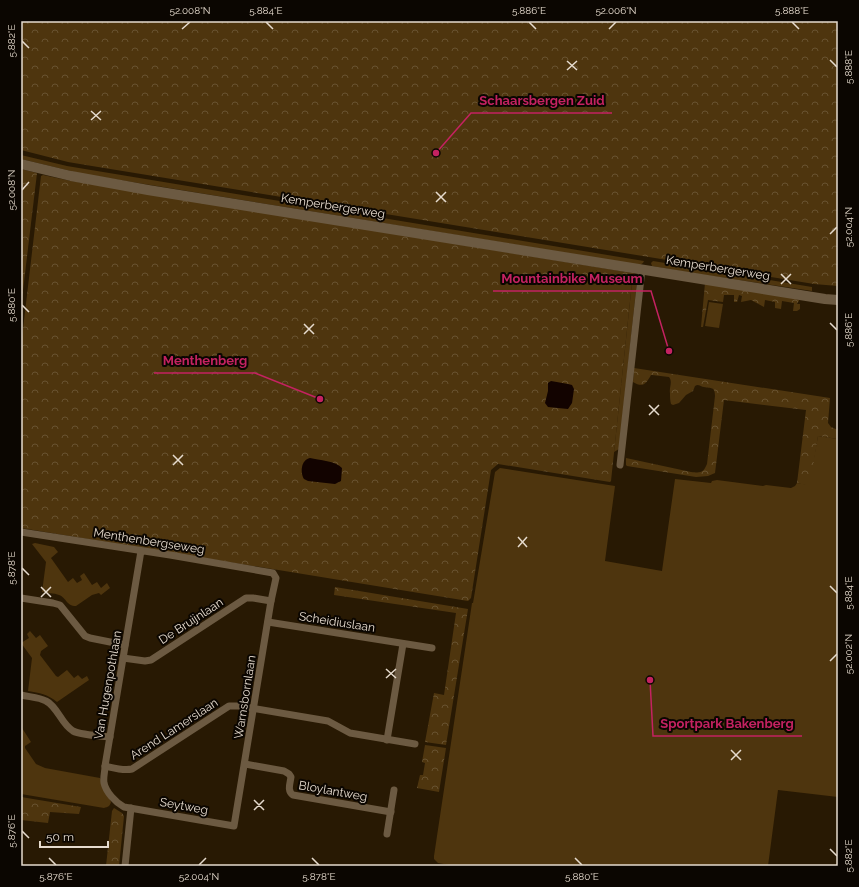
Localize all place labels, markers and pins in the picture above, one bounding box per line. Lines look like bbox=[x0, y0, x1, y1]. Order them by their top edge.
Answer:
callout: Schaarsbergen Zuid bbox=[471, 88, 612, 113]
callout: Mountainbike Museum bbox=[493, 266, 651, 291]
callout: Menthenberg bbox=[154, 348, 255, 373]
callout: Sportpark Bakenberg bbox=[653, 711, 802, 736]

